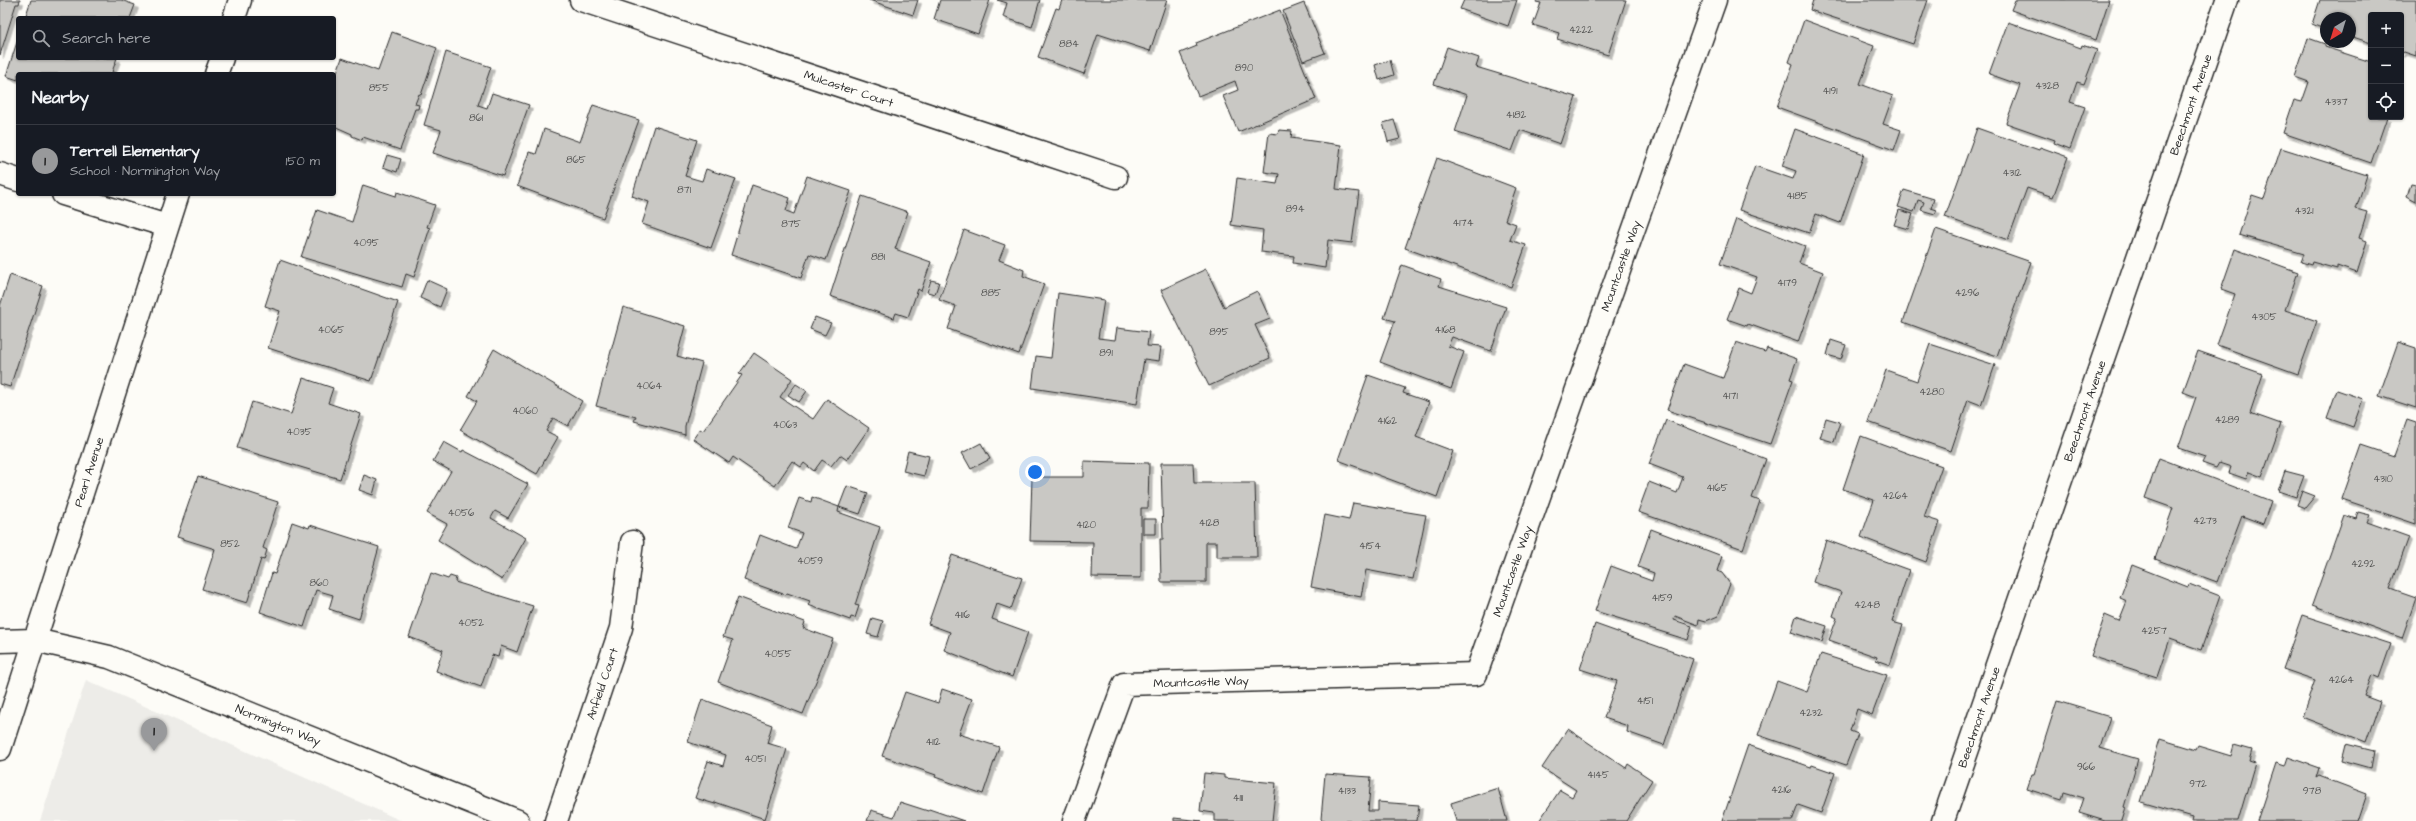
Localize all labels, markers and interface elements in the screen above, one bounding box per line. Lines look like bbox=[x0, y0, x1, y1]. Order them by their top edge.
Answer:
north arrow bbox=[2320, 12, 2356, 48]
map controls bbox=[2368, 12, 2404, 120]
button: + bbox=[2368, 12, 2404, 48]
search box bbox=[16, 16, 336, 60]
house number: 4222 bbox=[1569, 23, 1593, 37]
icon: search bbox=[30, 27, 52, 49]
text: Search here bbox=[62, 28, 151, 49]
house number: 884 bbox=[1059, 37, 1079, 51]
button: − bbox=[2368, 48, 2404, 84]
street label: Beechmont Avenue bbox=[2166, 52, 2217, 158]
house number: 890 bbox=[1235, 61, 1253, 75]
street label: Mulcaster Court bbox=[802, 66, 896, 112]
house number: 4328 bbox=[2035, 79, 2060, 93]
house number: 855 bbox=[369, 81, 389, 95]
house number: 4191 bbox=[1822, 84, 1838, 98]
button: locate bbox=[2368, 84, 2404, 120]
text: Nearby bbox=[32, 86, 89, 110]
house number: 4337 bbox=[2324, 95, 2348, 109]
house number: 4182 bbox=[1506, 108, 1526, 122]
house number: 861 bbox=[469, 111, 484, 125]
text: Terrell Elementary bbox=[70, 141, 200, 162]
text: 1 bbox=[44, 152, 46, 170]
text: 150 m bbox=[286, 152, 320, 170]
house number: 865 bbox=[566, 153, 586, 167]
text: School · Normington Way bbox=[70, 162, 220, 180]
house number: 4312 bbox=[2003, 166, 2022, 180]
house number: 871 bbox=[677, 183, 692, 197]
house number: 4185 bbox=[1786, 189, 1808, 203]
house number: 894 bbox=[1286, 202, 1305, 216]
house number: 4321 bbox=[2295, 204, 2314, 218]
house number: 4174 bbox=[1452, 216, 1474, 230]
house number: 875 bbox=[781, 217, 801, 231]
street label: Mountcastle Way bbox=[1597, 218, 1646, 314]
house number: 4095 bbox=[353, 236, 379, 250]
house number: 881 bbox=[871, 250, 886, 264]
house number: 4179 bbox=[1777, 276, 1797, 290]
house number: 885 bbox=[981, 286, 1001, 300]
house number: 4296 bbox=[1955, 286, 1980, 300]
house number: 4305 bbox=[2251, 310, 2277, 324]
house number: 4065 bbox=[318, 323, 344, 337]
house number: 4168 bbox=[1435, 323, 1456, 337]
house number: 895 bbox=[1209, 325, 1229, 339]
house number: 891 bbox=[1099, 346, 1113, 360]
street label: Beechmont Avenue bbox=[2060, 358, 2111, 464]
house number: 4064 bbox=[636, 379, 662, 393]
house number: 4280 bbox=[1919, 385, 1945, 399]
house number: 4171 bbox=[1722, 389, 1738, 403]
house number: 4060 bbox=[512, 404, 538, 418]
house number: 4289 bbox=[2215, 413, 2240, 427]
house number: 4162 bbox=[1377, 414, 1397, 428]
house number: 4063 bbox=[773, 418, 797, 432]
house number: 4035 bbox=[286, 425, 312, 439]
street label: Pearl Avenue bbox=[70, 434, 109, 509]
your location bbox=[1025, 462, 1045, 482]
house number: 4310 bbox=[2373, 472, 2393, 486]
house number: 4165 bbox=[1706, 481, 1728, 495]
house number: 4264 bbox=[1882, 489, 1908, 503]
house number: 4056 bbox=[448, 506, 475, 520]
house number: 4273 bbox=[2193, 514, 2217, 528]
house number: 4128 bbox=[1199, 516, 1220, 530]
house number: 4120 bbox=[1076, 518, 1096, 532]
street label: Mountcastle Way bbox=[1489, 523, 1538, 619]
house number: 852 bbox=[220, 537, 240, 551]
house number: 4154 bbox=[1359, 539, 1381, 553]
house number: 4059 bbox=[797, 554, 823, 568]
house number: 4292 bbox=[2351, 557, 2375, 571]
house number: 860 bbox=[309, 576, 329, 590]
house number: 4159 bbox=[1652, 591, 1673, 605]
house number: 4248 bbox=[1854, 598, 1880, 612]
house number: 4116 bbox=[954, 608, 971, 622]
house number: 4052 bbox=[458, 616, 484, 630]
house number: 4257 bbox=[2141, 624, 2167, 638]
street label: Anfield Court bbox=[583, 645, 623, 722]
house number: 4055 bbox=[764, 647, 792, 661]
street label: Beechmont Avenue bbox=[1954, 664, 2005, 770]
street label: Mountcastle Way bbox=[1153, 672, 1250, 692]
house number: 4264 bbox=[2328, 673, 2354, 687]
house number: 4151 bbox=[1637, 694, 1654, 708]
street label: Normington Way bbox=[233, 700, 323, 751]
house number: 4232 bbox=[1799, 706, 1823, 720]
pin: 1 bbox=[141, 718, 167, 751]
house number: 4112 bbox=[925, 735, 941, 749]
house number: 4051 bbox=[744, 752, 766, 766]
house number: 966 bbox=[2077, 760, 2096, 774]
house number: 4145 bbox=[1587, 768, 1609, 782]
house number: 972 bbox=[2189, 777, 2207, 791]
house number: 4216 bbox=[1771, 783, 1792, 797]
house number: 4133 bbox=[1338, 784, 1356, 798]
house number: 978 bbox=[2303, 784, 2322, 798]
house number: 4111 bbox=[1233, 791, 1244, 805]

